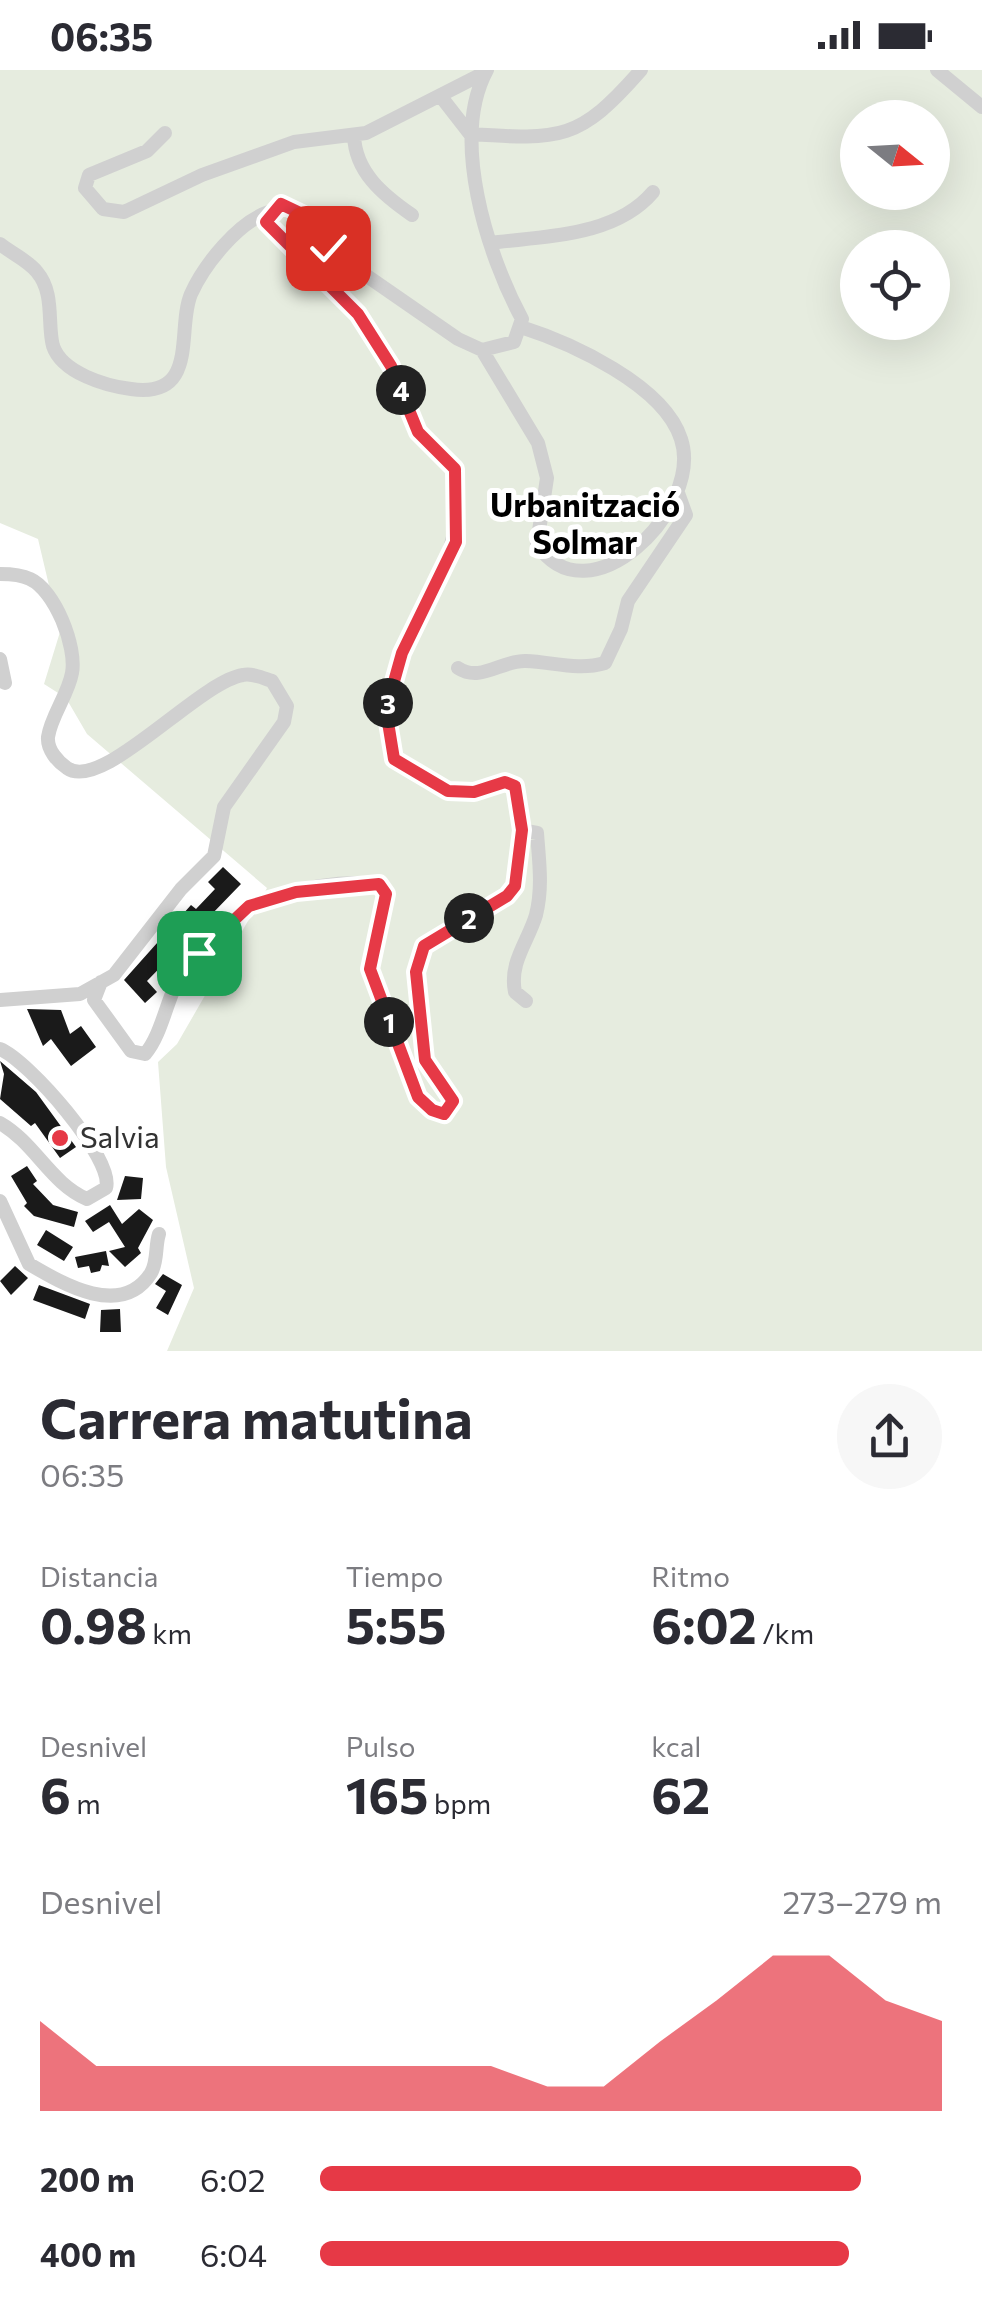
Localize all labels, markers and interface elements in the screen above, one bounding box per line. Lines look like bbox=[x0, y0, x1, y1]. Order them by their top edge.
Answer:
text: 06:35 bbox=[50, 12, 153, 59]
north arrow bbox=[840, 100, 950, 210]
map controls bbox=[840, 100, 950, 340]
pin bbox=[286, 206, 371, 291]
icon: check bbox=[301, 221, 356, 276]
button: locate bbox=[840, 230, 950, 340]
pin: 4 bbox=[376, 365, 426, 415]
text: 4 bbox=[392, 373, 410, 407]
district label: Urbanització Solmar bbox=[490, 484, 680, 561]
pin: 3 bbox=[363, 678, 413, 728]
text: 3 bbox=[380, 686, 396, 720]
pin: 2 bbox=[444, 893, 494, 943]
text: 2 bbox=[461, 901, 477, 935]
pin bbox=[157, 911, 242, 996]
icon: arrive bbox=[172, 926, 227, 981]
pin: 1 bbox=[364, 997, 414, 1047]
text: 1 bbox=[383, 1005, 395, 1039]
place label: Salvia bbox=[80, 1117, 160, 1154]
marker: Salvia bbox=[49, 1127, 71, 1149]
text: Carrera matutina bbox=[40, 1383, 473, 1450]
button: share bbox=[837, 1384, 942, 1489]
text: 06:35 bbox=[40, 1454, 125, 1494]
text: Distancia bbox=[40, 1559, 158, 1593]
text: Tiempo bbox=[346, 1559, 443, 1593]
text: Ritmo bbox=[651, 1559, 730, 1593]
text: 0.98 bbox=[40, 1593, 147, 1654]
text: 5:55 bbox=[346, 1593, 446, 1654]
text: 6:02 bbox=[651, 1593, 757, 1654]
text: km bbox=[147, 1616, 192, 1650]
text: /km bbox=[757, 1616, 814, 1650]
text: Desnivel bbox=[40, 1729, 147, 1763]
text: Pulso bbox=[346, 1729, 415, 1763]
text: kcal bbox=[651, 1729, 701, 1763]
text: 6 bbox=[40, 1763, 71, 1824]
text: 165 bbox=[346, 1763, 428, 1824]
text: 62 bbox=[651, 1763, 710, 1824]
text: m bbox=[71, 1786, 101, 1820]
text: bpm bbox=[428, 1786, 491, 1820]
text: Desnivel bbox=[40, 1881, 162, 1921]
text: 273–279 m bbox=[782, 1881, 942, 1921]
text: 200 m bbox=[40, 2159, 135, 2199]
text: 6:02 bbox=[200, 2159, 266, 2199]
text: 400 m bbox=[40, 2234, 136, 2274]
text: 6:04 bbox=[200, 2234, 267, 2274]

